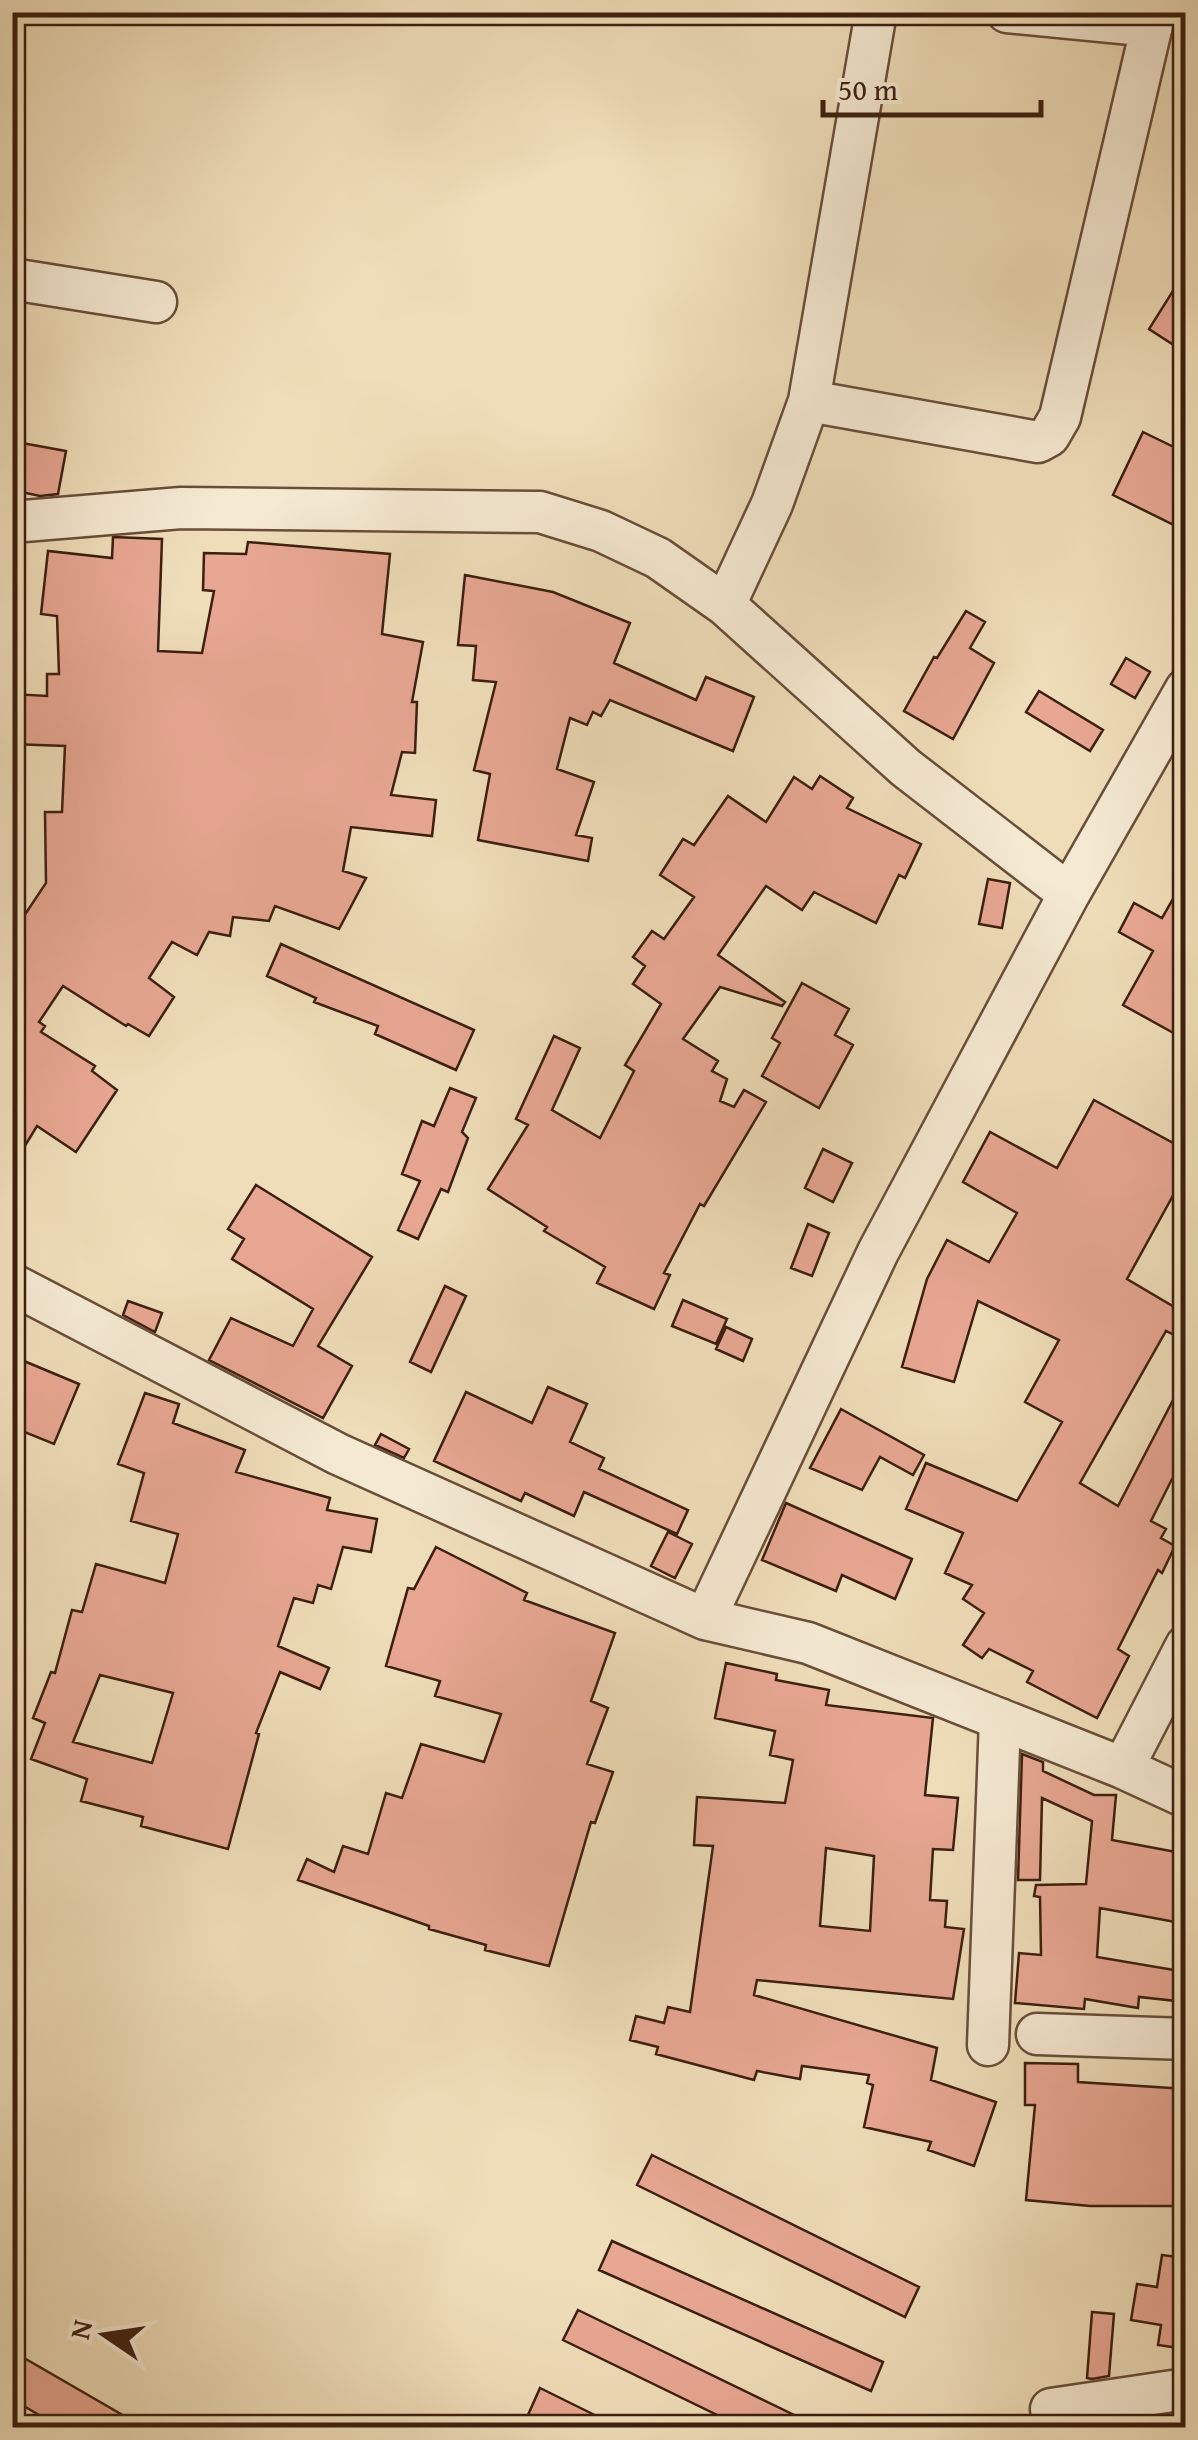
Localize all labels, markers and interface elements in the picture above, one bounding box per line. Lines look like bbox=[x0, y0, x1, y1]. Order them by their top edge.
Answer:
scale bar bbox=[823, 55, 1040, 117]
text: 50 m bbox=[838, 67, 898, 111]
north arrow bbox=[55, 2285, 155, 2385]
text: N bbox=[58, 2315, 102, 2343]

